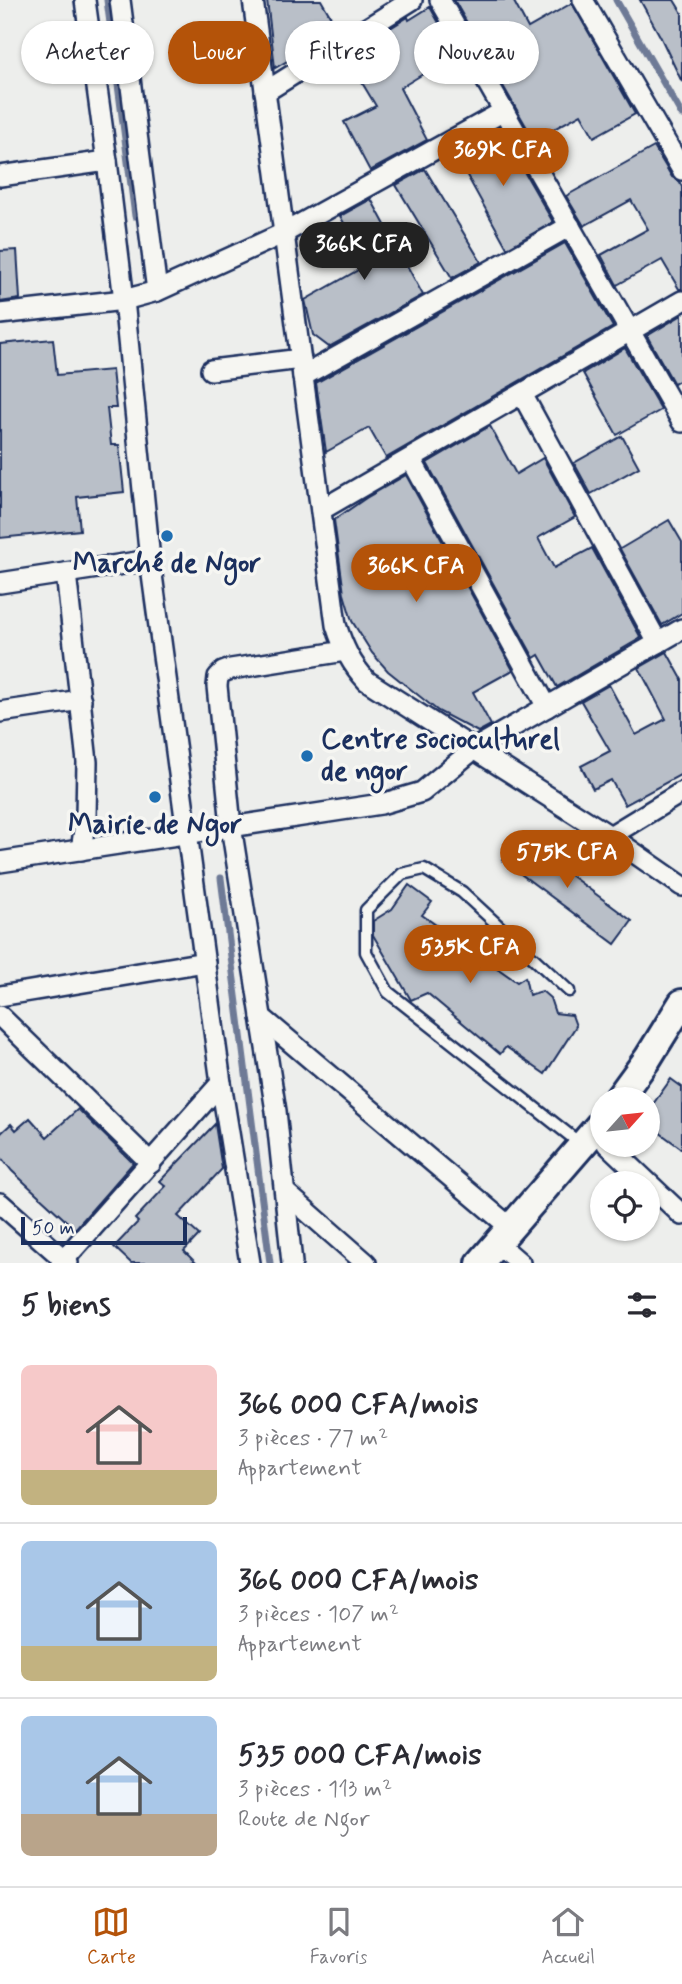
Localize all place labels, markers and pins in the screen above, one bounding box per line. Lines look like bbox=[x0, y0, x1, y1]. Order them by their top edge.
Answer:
pin: 369K CFA bbox=[431, 128, 575, 188]
pin: 366K CFA bbox=[292, 222, 436, 282]
marker: Marché de Ngor bbox=[159, 528, 175, 544]
pin: 366K CFA bbox=[344, 544, 488, 604]
place label: Marché de Ngor bbox=[73, 546, 261, 586]
place label: Centre socioculturel de ngor bbox=[321, 722, 560, 794]
marker: Centre socioculturel de ngor bbox=[299, 748, 315, 764]
marker: Mairie de Ngor bbox=[147, 789, 163, 805]
place label: Mairie de Ngor bbox=[68, 807, 242, 847]
pin: 575K CFA bbox=[495, 830, 639, 890]
pin: 535K CFA bbox=[398, 926, 542, 985]

